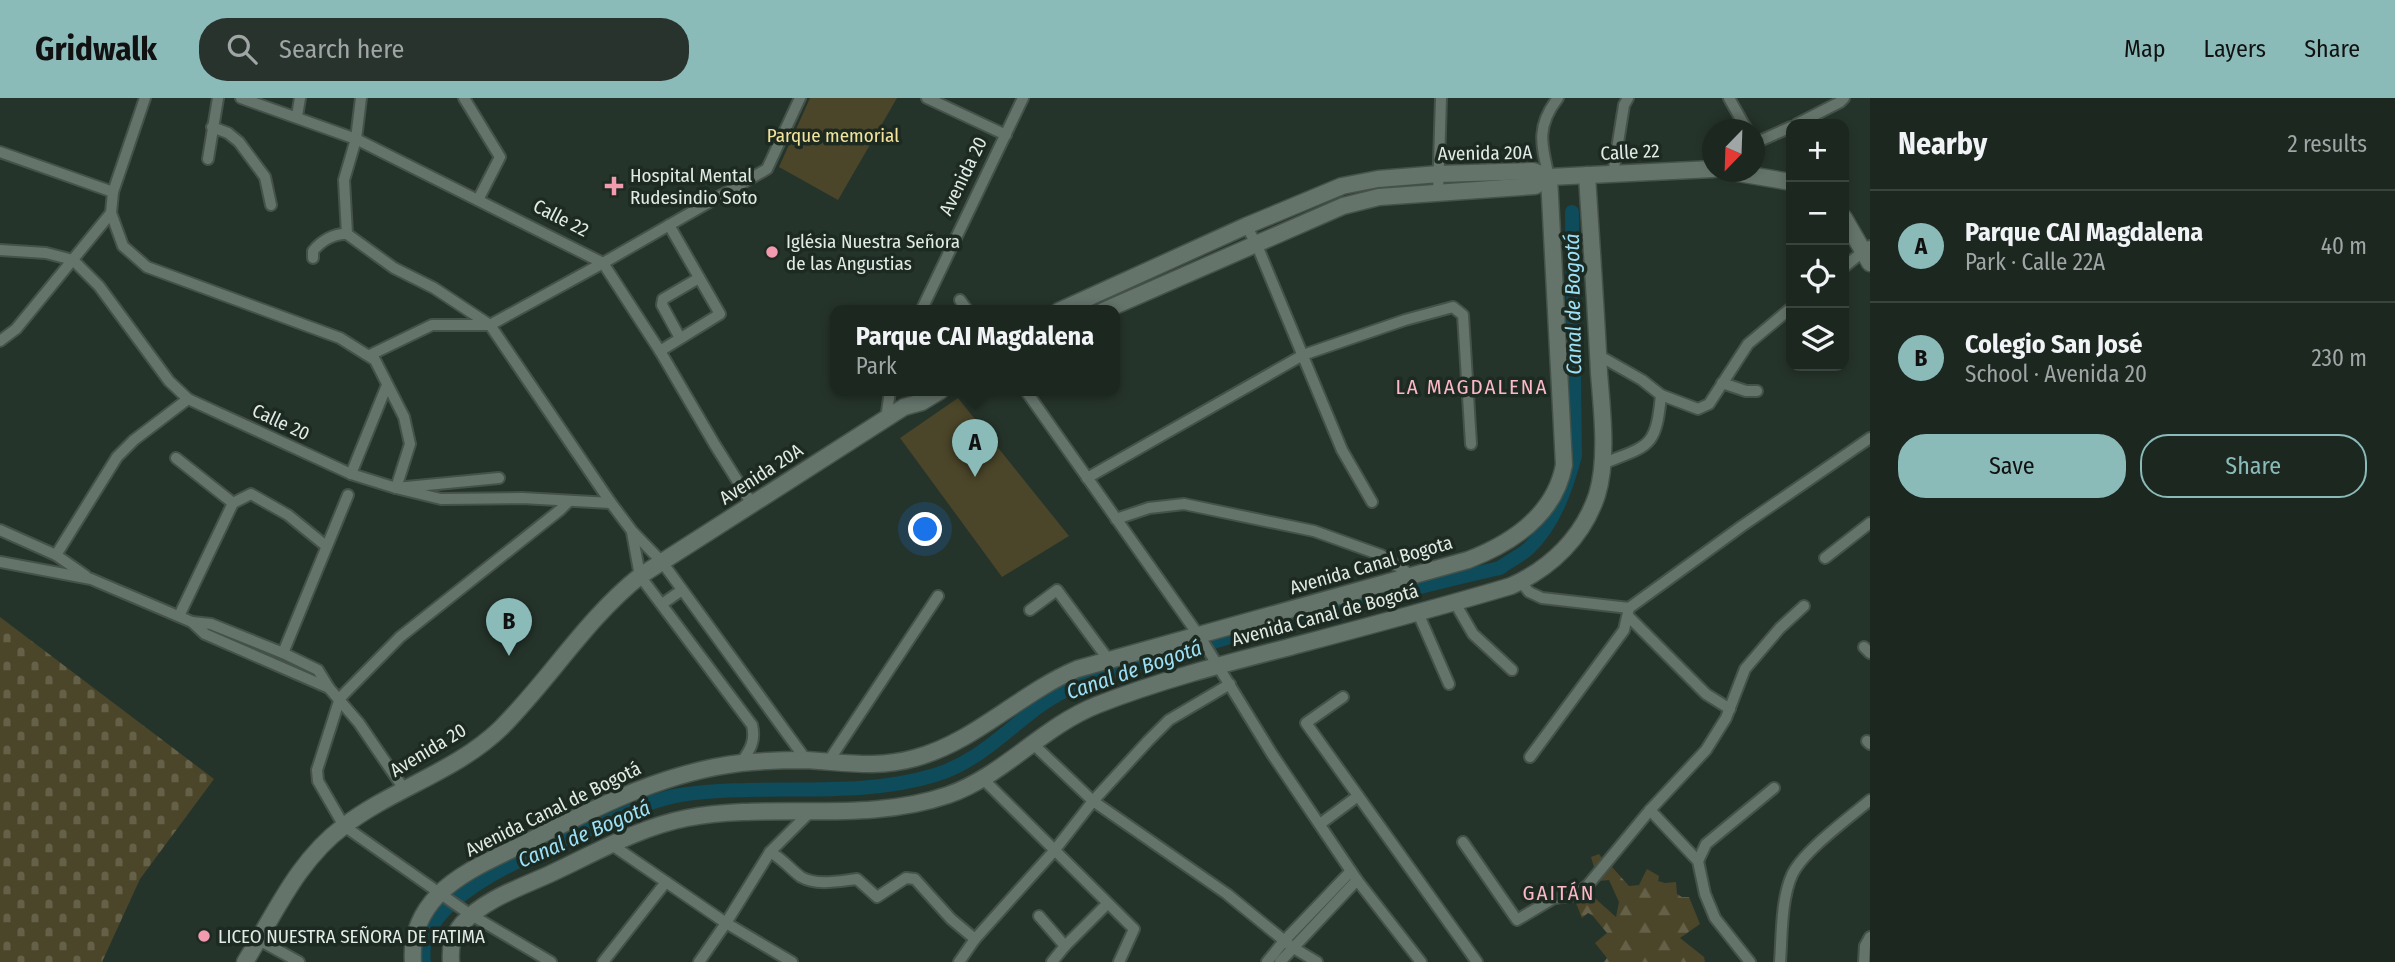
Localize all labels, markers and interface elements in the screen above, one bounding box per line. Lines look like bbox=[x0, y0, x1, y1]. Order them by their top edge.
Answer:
search box bbox=[199, 18, 689, 81]
text: Gridwalk bbox=[35, 29, 157, 69]
icon: search bbox=[223, 30, 261, 68]
text: Search here bbox=[279, 34, 404, 65]
text: Map bbox=[2124, 35, 2166, 63]
text: Layers bbox=[2204, 35, 2266, 63]
text: Share bbox=[2304, 35, 2360, 63]
north arrow bbox=[1702, 119, 1765, 182]
map controls bbox=[1786, 119, 1849, 371]
button: + bbox=[1786, 119, 1849, 182]
park label: Parque memorial bbox=[767, 124, 899, 147]
text: Nearby bbox=[1898, 126, 1987, 162]
text: 2 results bbox=[2287, 130, 2367, 158]
street label: Avenida 20 bbox=[934, 133, 992, 219]
street label: Calle 22 bbox=[1600, 139, 1660, 165]
street label: Avenida 20A bbox=[1437, 141, 1533, 165]
place label: Hospital Mental Rudesindio Soto bbox=[630, 164, 758, 209]
marker: Hospital Mental Rudesindio Soto bbox=[604, 176, 624, 196]
button: − bbox=[1786, 182, 1849, 245]
street label: Calle 22 bbox=[529, 194, 593, 242]
text: Parque CAI Magdalena bbox=[1965, 217, 2203, 248]
place label: Iglésia Nuestra Señora de las Angustias bbox=[786, 230, 960, 275]
text: A bbox=[1915, 232, 1927, 260]
text: 40 m bbox=[2321, 232, 2367, 260]
water label: Canal de Bogotá bbox=[1559, 233, 1587, 375]
marker: Iglésia Nuestra Señora de las Angustias bbox=[764, 244, 780, 260]
button: locate bbox=[1786, 245, 1849, 308]
text: Park · Calle 22A bbox=[1965, 248, 2105, 276]
popup bbox=[830, 305, 1120, 396]
button: layers bbox=[1786, 308, 1849, 371]
text: Parque CAI Magdalena bbox=[856, 321, 1094, 352]
text: Colegio San José bbox=[1965, 329, 2143, 360]
text: B bbox=[1915, 344, 1927, 372]
text: 230 m bbox=[2311, 344, 2367, 372]
text: Park bbox=[856, 352, 897, 380]
text: School · Avenida 20 bbox=[1965, 360, 2147, 388]
district label: LA MAGDALENA bbox=[1395, 374, 1549, 400]
street label: Calle 20 bbox=[249, 399, 313, 445]
pin: A bbox=[952, 419, 998, 477]
button: Save bbox=[1898, 434, 2126, 498]
button: Share bbox=[2140, 434, 2367, 498]
street label: Avenida 20A bbox=[715, 439, 807, 509]
your location bbox=[908, 512, 942, 546]
street label: Avenida Canal Bogota bbox=[1287, 531, 1455, 599]
street label: Avenida Canal de Bogotá bbox=[1229, 579, 1421, 651]
pin: B bbox=[486, 598, 532, 656]
water label: Canal de Bogotá bbox=[1063, 635, 1205, 705]
street label: Avenida 20 bbox=[386, 718, 470, 782]
street label: Avenida Canal de Bogotá bbox=[462, 757, 644, 861]
water label: Canal de Bogotá bbox=[514, 795, 654, 873]
district label: GAITÁN bbox=[1522, 880, 1596, 906]
place label: LICEO NUESTRA SEÑORA DE FATIMA bbox=[218, 925, 485, 948]
marker: LICEO NUESTRA SEÑORA DE FATIMA bbox=[196, 928, 212, 944]

